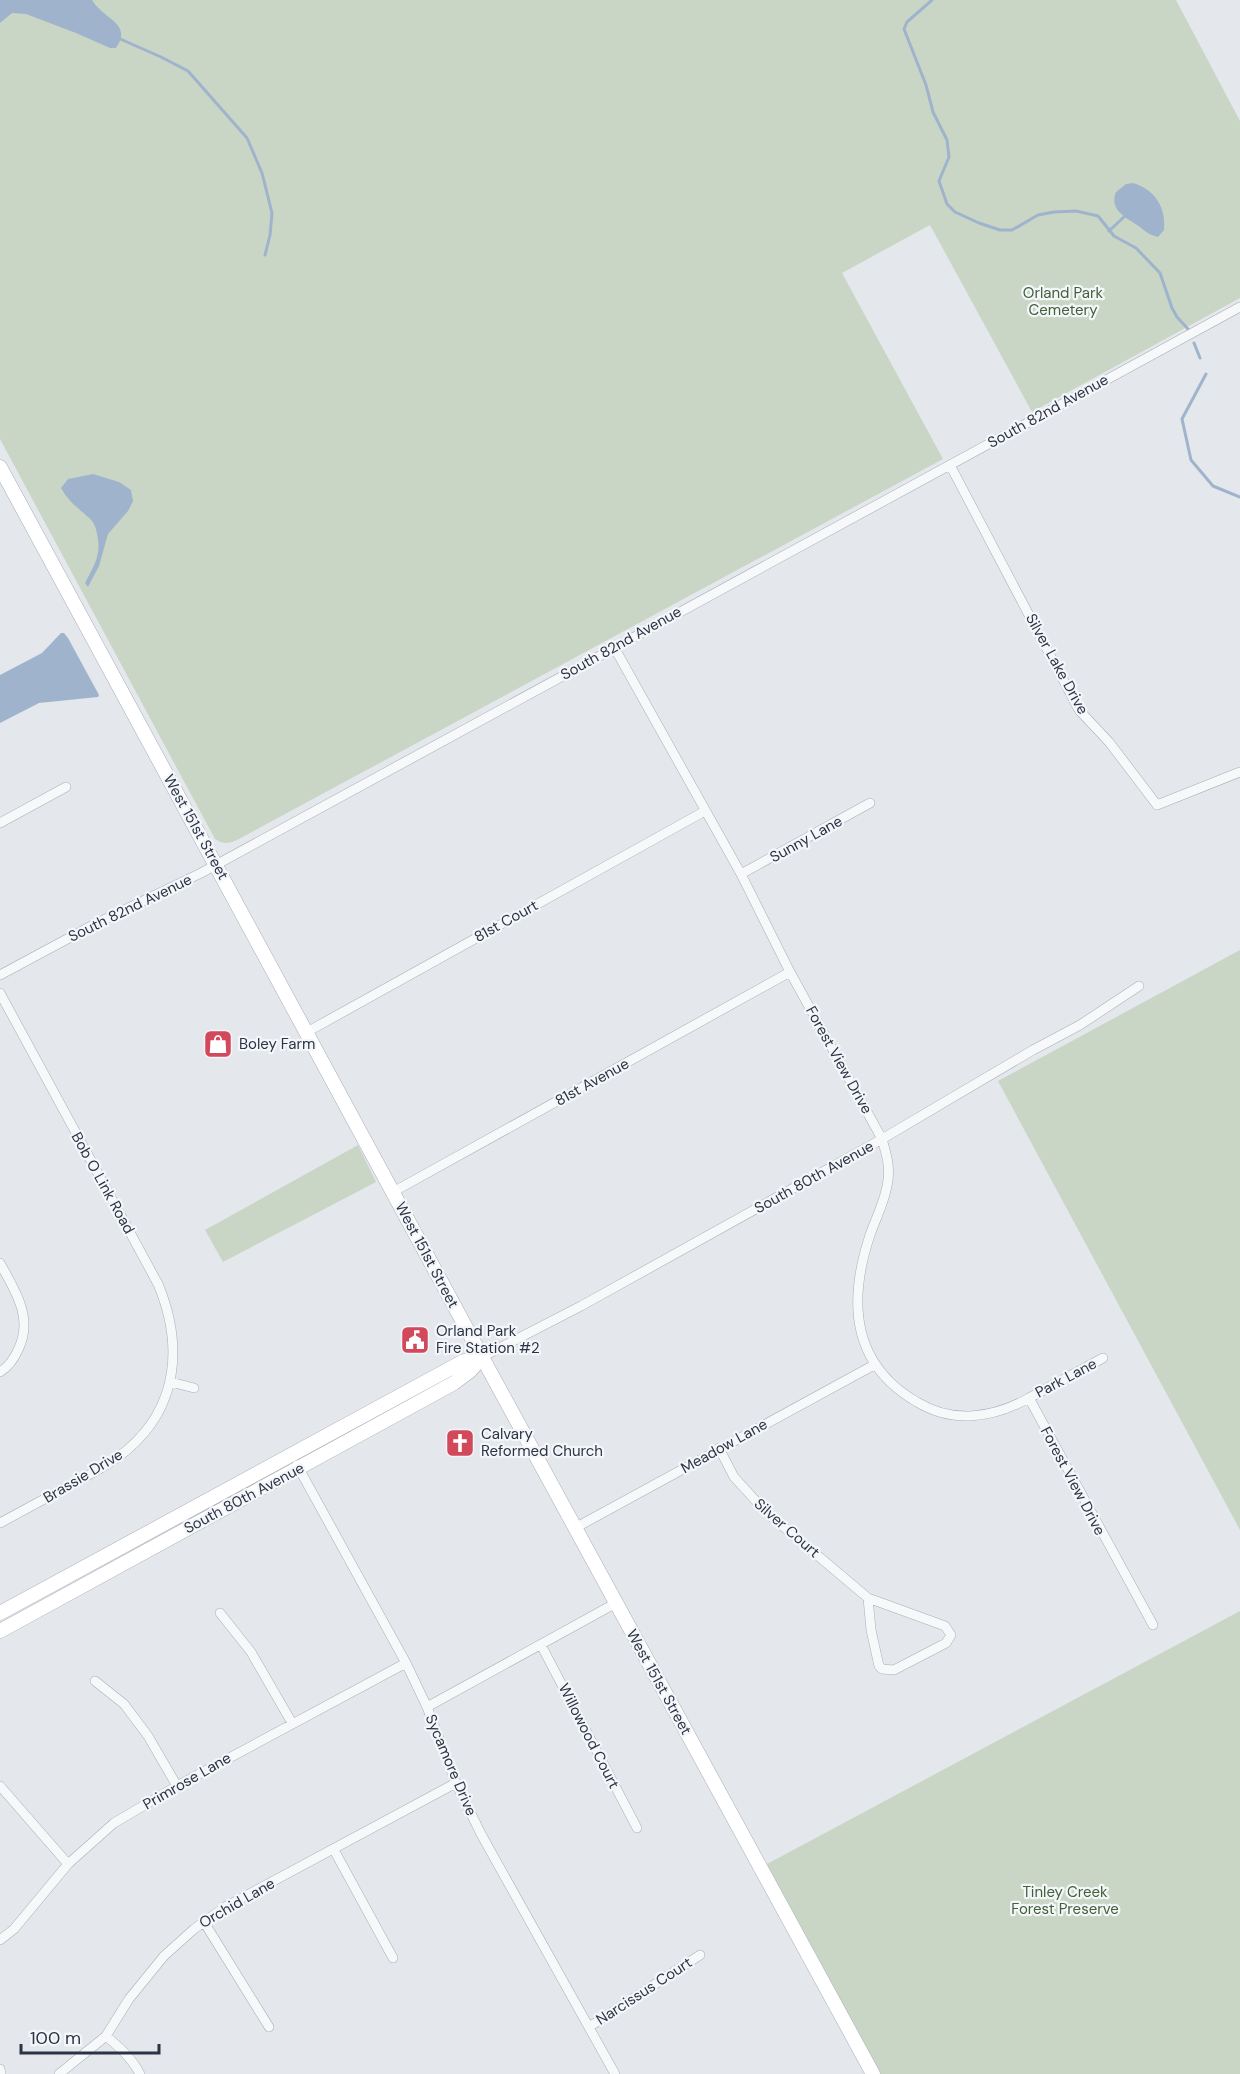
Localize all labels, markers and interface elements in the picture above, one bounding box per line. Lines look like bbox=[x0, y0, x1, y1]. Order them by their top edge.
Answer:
park label: Orland Park Cemetery bbox=[1023, 283, 1104, 320]
street label: South 82nd Avenue bbox=[984, 369, 1112, 453]
street label: South 82nd Avenue bbox=[557, 601, 685, 685]
street label: Silver Lake Drive bbox=[1021, 610, 1093, 718]
street label: West 151st Street bbox=[159, 771, 233, 883]
street label: Sunny Lane bbox=[766, 811, 846, 867]
street label: South 82nd Avenue bbox=[65, 869, 195, 947]
street label: 81st Court bbox=[470, 895, 542, 947]
street label: Forest View Drive bbox=[801, 1003, 877, 1117]
shop icon: Boley Farm bbox=[202, 1028, 234, 1060]
place label: Boley Farm bbox=[239, 1034, 315, 1054]
street label: 81st Avenue bbox=[551, 1053, 633, 1111]
street label: Bob O Link Road bbox=[67, 1129, 139, 1237]
street label: South 80th Avenue bbox=[751, 1136, 877, 1218]
street label: West 151st Street bbox=[391, 1198, 463, 1312]
place label: Orland Park Fire Station #2 bbox=[436, 1321, 540, 1358]
public building icon: Orland Park Fire Station #2 bbox=[399, 1324, 431, 1356]
street label: Park Lane bbox=[1032, 1353, 1100, 1403]
street label: Meadow Lane bbox=[677, 1414, 771, 1478]
street label: Forest View Drive bbox=[1036, 1423, 1110, 1539]
place label: Calvary Reformed Church bbox=[481, 1424, 603, 1461]
church icon: Calvary Reformed Church bbox=[444, 1427, 476, 1459]
street label: Brassie Drive bbox=[40, 1444, 126, 1508]
street label: South 80th Avenue bbox=[180, 1458, 308, 1538]
street label: Silver Court bbox=[750, 1494, 824, 1562]
street label: West 151st Street bbox=[622, 1626, 696, 1738]
street label: Willowood Court bbox=[554, 1680, 624, 1792]
street label: Sycamore Drive bbox=[421, 1711, 481, 1819]
street label: Primrose Lane bbox=[139, 1748, 235, 1814]
street label: Orchid Lane bbox=[196, 1873, 278, 1933]
park label: Tinley Creek Forest Preserve bbox=[1011, 1882, 1119, 1919]
street label: Narcissus Court bbox=[592, 1952, 696, 2030]
scale bar bbox=[21, 2017, 159, 2055]
text: 100 m bbox=[30, 2026, 81, 2050]

